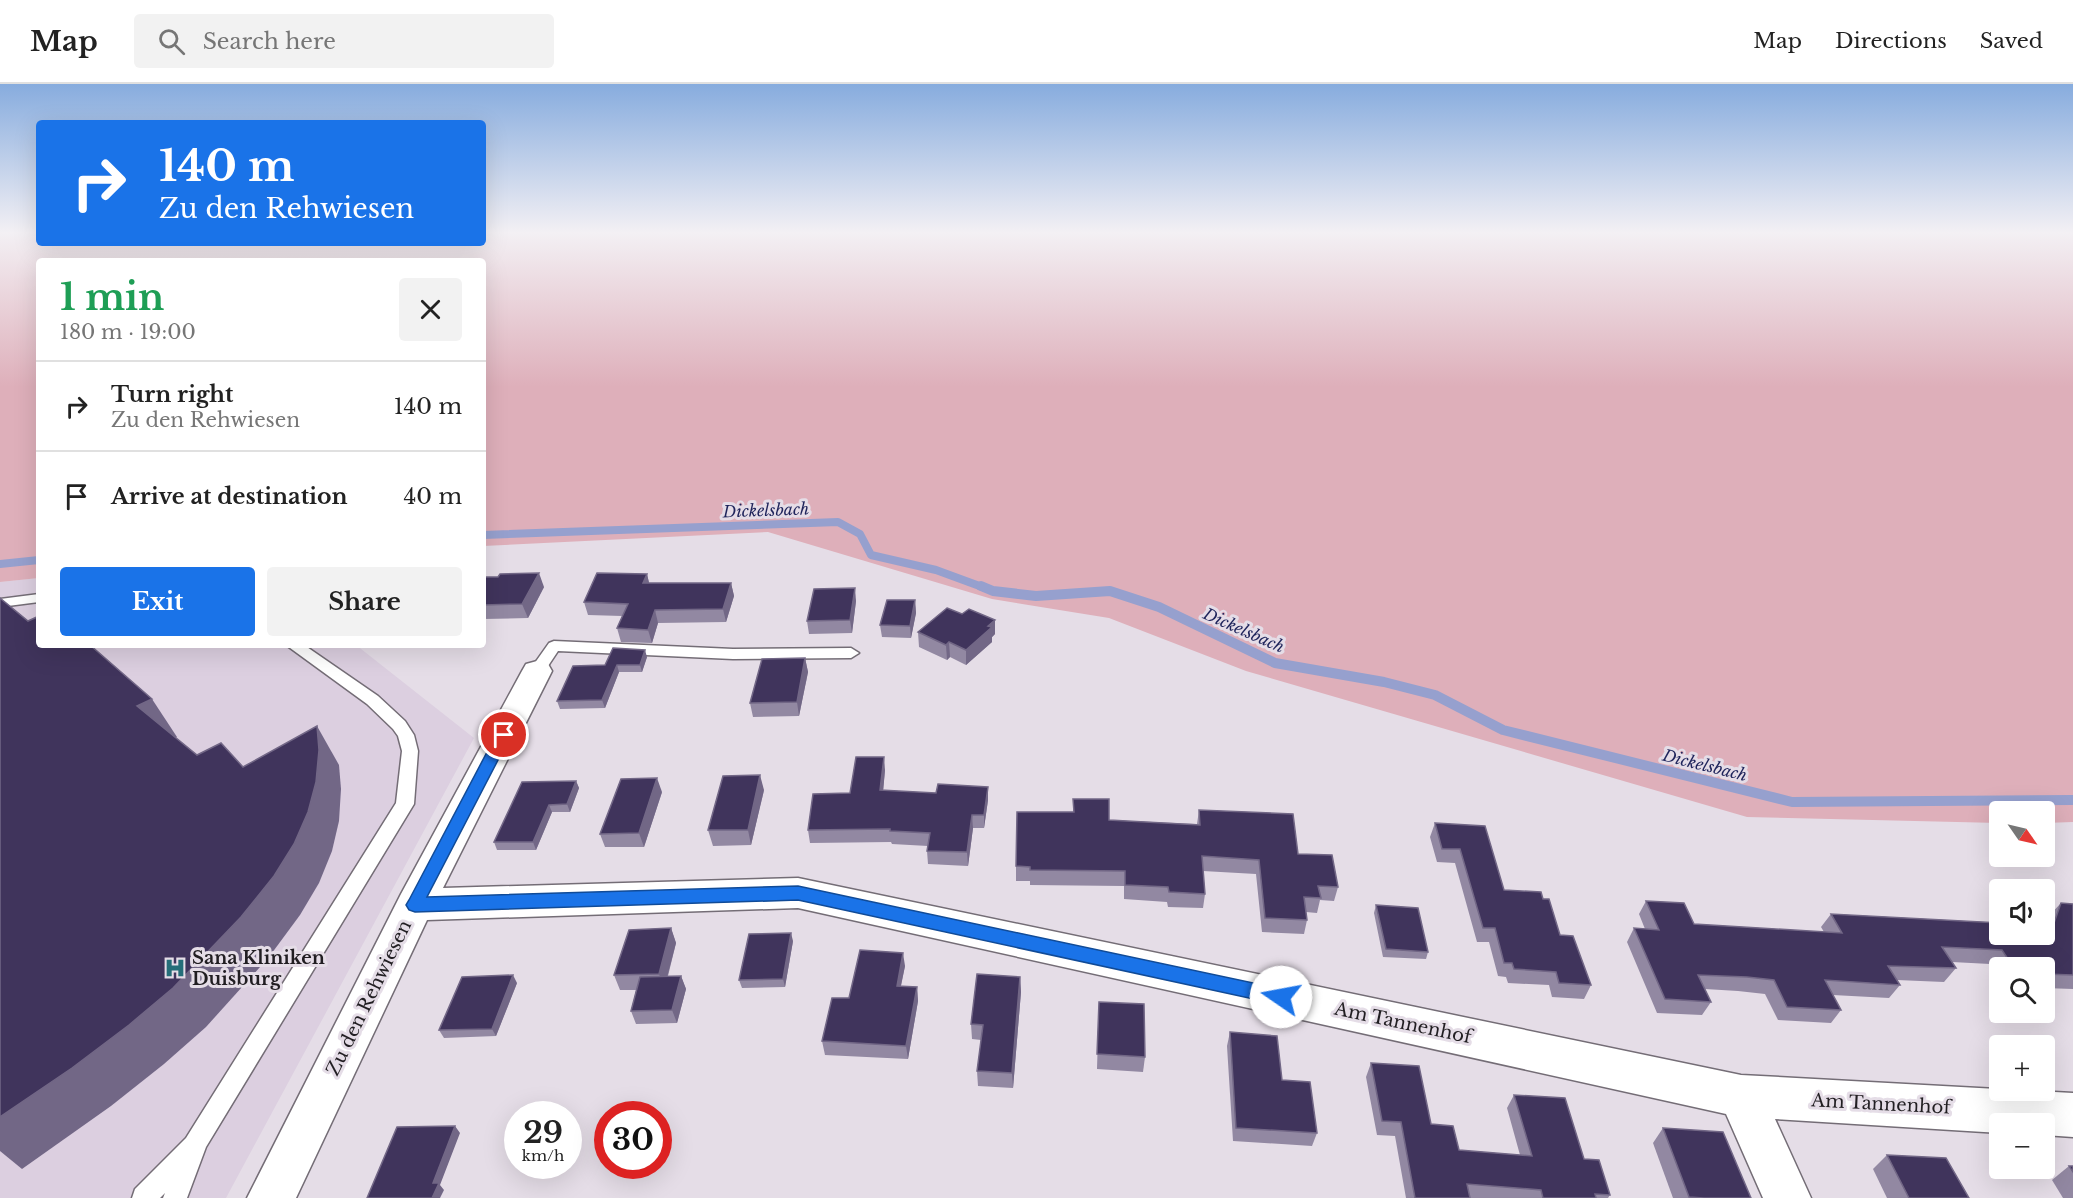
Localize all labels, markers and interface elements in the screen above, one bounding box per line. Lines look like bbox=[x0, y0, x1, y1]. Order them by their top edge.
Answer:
search box bbox=[134, 14, 554, 68]
text: Map bbox=[30, 24, 98, 59]
icon: search bbox=[155, 25, 188, 58]
text: Search here bbox=[203, 28, 336, 55]
text: Map bbox=[1753, 28, 1802, 54]
text: Directions bbox=[1835, 28, 1947, 54]
text: Saved bbox=[1980, 28, 2043, 54]
text: 140 m bbox=[159, 140, 295, 192]
icon: right bbox=[60, 144, 138, 222]
text: Zu den Rehwiesen bbox=[159, 192, 414, 225]
text: 1 min bbox=[60, 275, 164, 320]
button: close bbox=[399, 278, 462, 341]
text: 180 m · 19:00 bbox=[60, 320, 196, 344]
text: Turn right bbox=[111, 381, 233, 408]
icon: right bbox=[60, 390, 93, 423]
text: 140 m bbox=[394, 393, 462, 420]
text: Zu den Rehwiesen bbox=[111, 408, 300, 432]
icon: arrive bbox=[60, 480, 93, 513]
text: Arrive at destination bbox=[111, 483, 348, 510]
text: 40 m bbox=[404, 483, 462, 510]
water label: Dickelsbach bbox=[721, 498, 810, 522]
button: Exit bbox=[60, 567, 255, 636]
button: Share bbox=[267, 567, 462, 636]
water label: Dickelsbach bbox=[1200, 603, 1288, 657]
pin bbox=[478, 709, 529, 760]
icon: arrive bbox=[487, 718, 520, 751]
water label: Dickelsbach bbox=[1660, 745, 1749, 785]
north arrow bbox=[1989, 801, 2055, 867]
map controls bbox=[1989, 801, 2055, 1179]
button: sound bbox=[1989, 879, 2055, 945]
street label: Zu den Rehwiesen bbox=[322, 917, 416, 1079]
place label: Sana Kliniken Duisburg bbox=[192, 947, 325, 990]
hospital icon: Sana Kliniken Duisburg bbox=[163, 956, 187, 980]
button: search bbox=[1989, 957, 2055, 1023]
position arrow bbox=[1249, 965, 1313, 1029]
street label: Am Tannenhof bbox=[1332, 998, 1476, 1049]
button: + bbox=[1989, 1035, 2055, 1101]
street label: Am Tannenhof bbox=[1810, 1089, 1954, 1119]
speed limit sign: 30 bbox=[594, 1101, 672, 1179]
button: − bbox=[1989, 1113, 2055, 1179]
text: 29 bbox=[523, 1114, 563, 1151]
text: km/h bbox=[522, 1146, 564, 1165]

